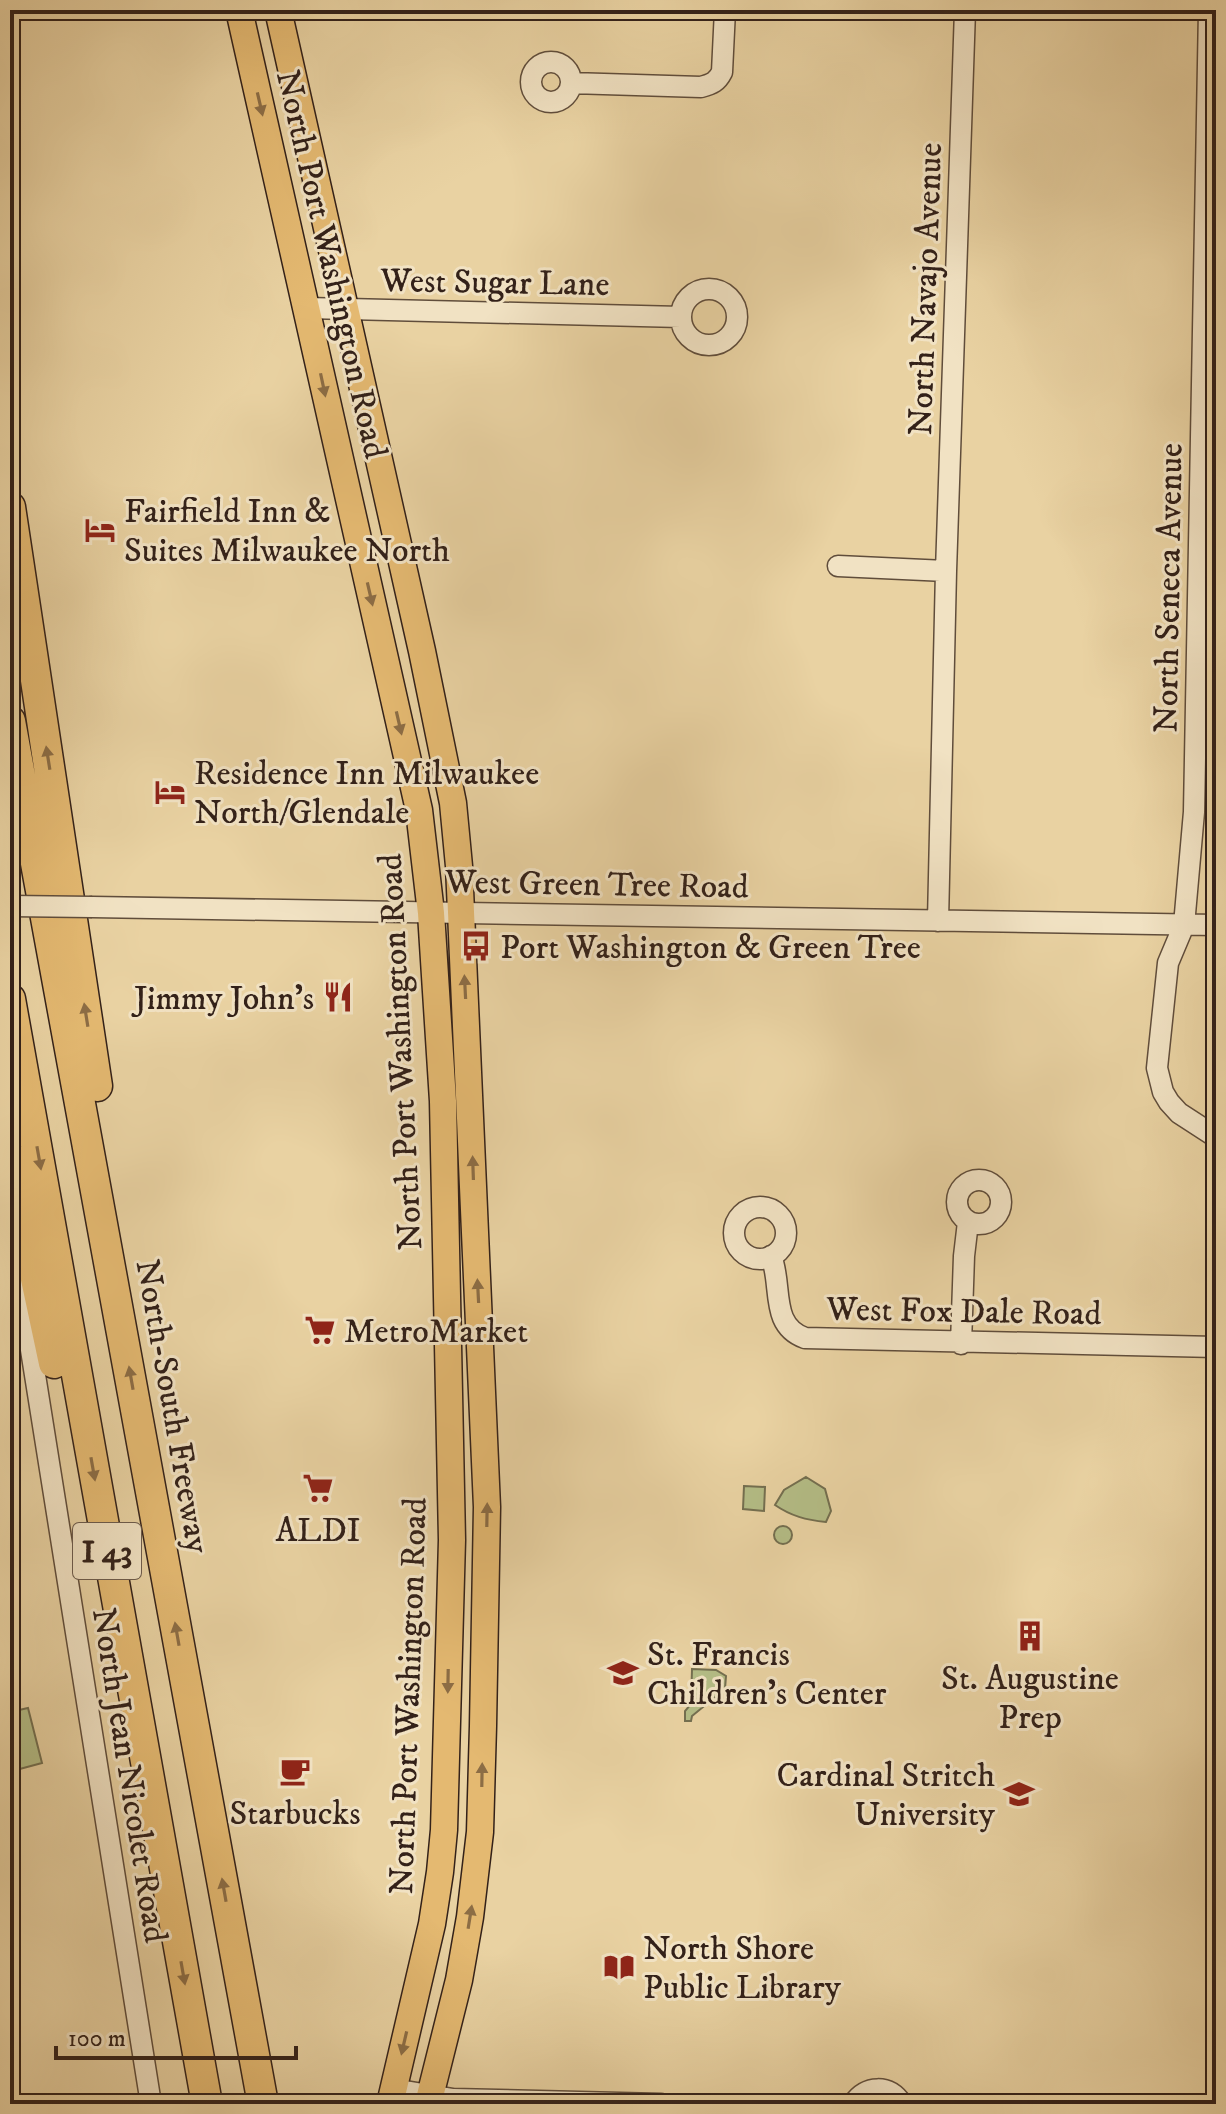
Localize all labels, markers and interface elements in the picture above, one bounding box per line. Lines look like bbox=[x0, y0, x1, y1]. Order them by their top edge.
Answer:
street label: North Port Washington Road bbox=[266, 66, 396, 463]
one-way arrow bbox=[254, 91, 267, 116]
street label: North Navajo Avenue bbox=[900, 142, 952, 436]
street label: West Sugar Lane bbox=[379, 260, 610, 306]
one-way arrow bbox=[317, 372, 330, 397]
street label: North Seneca Avenue bbox=[1145, 443, 1193, 734]
place label: Fairfield Inn & Suites Milwaukee North bbox=[124, 491, 450, 572]
hotel icon: Fairfield Inn & Suites Milwaukee North bbox=[83, 513, 117, 547]
one-way arrow bbox=[364, 582, 377, 607]
one-way arrow bbox=[393, 710, 406, 735]
one-way arrow bbox=[41, 745, 54, 770]
place label: Residence Inn Milwaukee North/Glendale bbox=[194, 753, 539, 834]
hotel icon: Residence Inn Milwaukee North/Glendale bbox=[153, 775, 187, 809]
street label: North Port Washington Road bbox=[370, 852, 432, 1251]
street label: West Green Tree Road bbox=[444, 861, 749, 909]
place label: Port Washington & Green Tree bbox=[500, 927, 921, 969]
bus stop icon: Port Washington & Green Tree bbox=[459, 929, 493, 963]
one-way arrow bbox=[459, 974, 472, 999]
place label: Jimmy John's bbox=[131, 978, 314, 1020]
restaurant icon: Jimmy John's bbox=[321, 980, 355, 1014]
one-way arrow bbox=[79, 1002, 92, 1027]
one-way arrow bbox=[33, 1146, 45, 1171]
one-way arrow bbox=[467, 1155, 480, 1180]
street label: North-South Freeway bbox=[126, 1256, 219, 1557]
one-way arrow bbox=[472, 1278, 485, 1303]
street label: West Fox Dale Road bbox=[825, 1289, 1102, 1335]
place label: MetroMarket bbox=[344, 1311, 528, 1353]
supermarket icon: MetroMarket bbox=[303, 1313, 337, 1347]
one-way arrow bbox=[124, 1365, 136, 1390]
one-way arrow bbox=[87, 1457, 99, 1482]
supermarket icon: ALDI bbox=[301, 1471, 335, 1505]
street label: North Port Washington Road bbox=[381, 1497, 437, 1895]
one-way arrow bbox=[481, 1502, 493, 1527]
place label: ALDI bbox=[275, 1510, 361, 1552]
road number: I 43 bbox=[73, 1523, 141, 1579]
street label: North Jean Nicolet Road bbox=[82, 1605, 176, 1946]
building icon: St. Augustine Prep bbox=[1013, 1619, 1047, 1653]
one-way arrow bbox=[171, 1621, 183, 1646]
place label: St. Francis Children's Center bbox=[647, 1634, 887, 1715]
school or university icon: St. Francis Children's Center bbox=[606, 1656, 640, 1690]
place label: St. Augustine Prep bbox=[941, 1658, 1119, 1739]
one-way arrow bbox=[442, 1669, 454, 1694]
cafe icon: Starbucks bbox=[278, 1754, 312, 1788]
place label: Cardinal Stritch University bbox=[777, 1755, 996, 1836]
one-way arrow bbox=[475, 1762, 488, 1787]
school or university icon: Cardinal Stritch University bbox=[1002, 1777, 1036, 1811]
place label: Starbucks bbox=[229, 1793, 361, 1835]
one-way arrow bbox=[218, 1877, 230, 1902]
one-way arrow bbox=[464, 1904, 477, 1929]
place label: North Shore Public Library bbox=[643, 1928, 842, 2009]
library icon: North Shore Public Library bbox=[602, 1950, 636, 1984]
one-way arrow bbox=[178, 1961, 190, 1986]
scale bar bbox=[56, 2010, 296, 2060]
text: 100 m bbox=[68, 2024, 126, 2054]
one-way arrow bbox=[398, 2031, 410, 2056]

